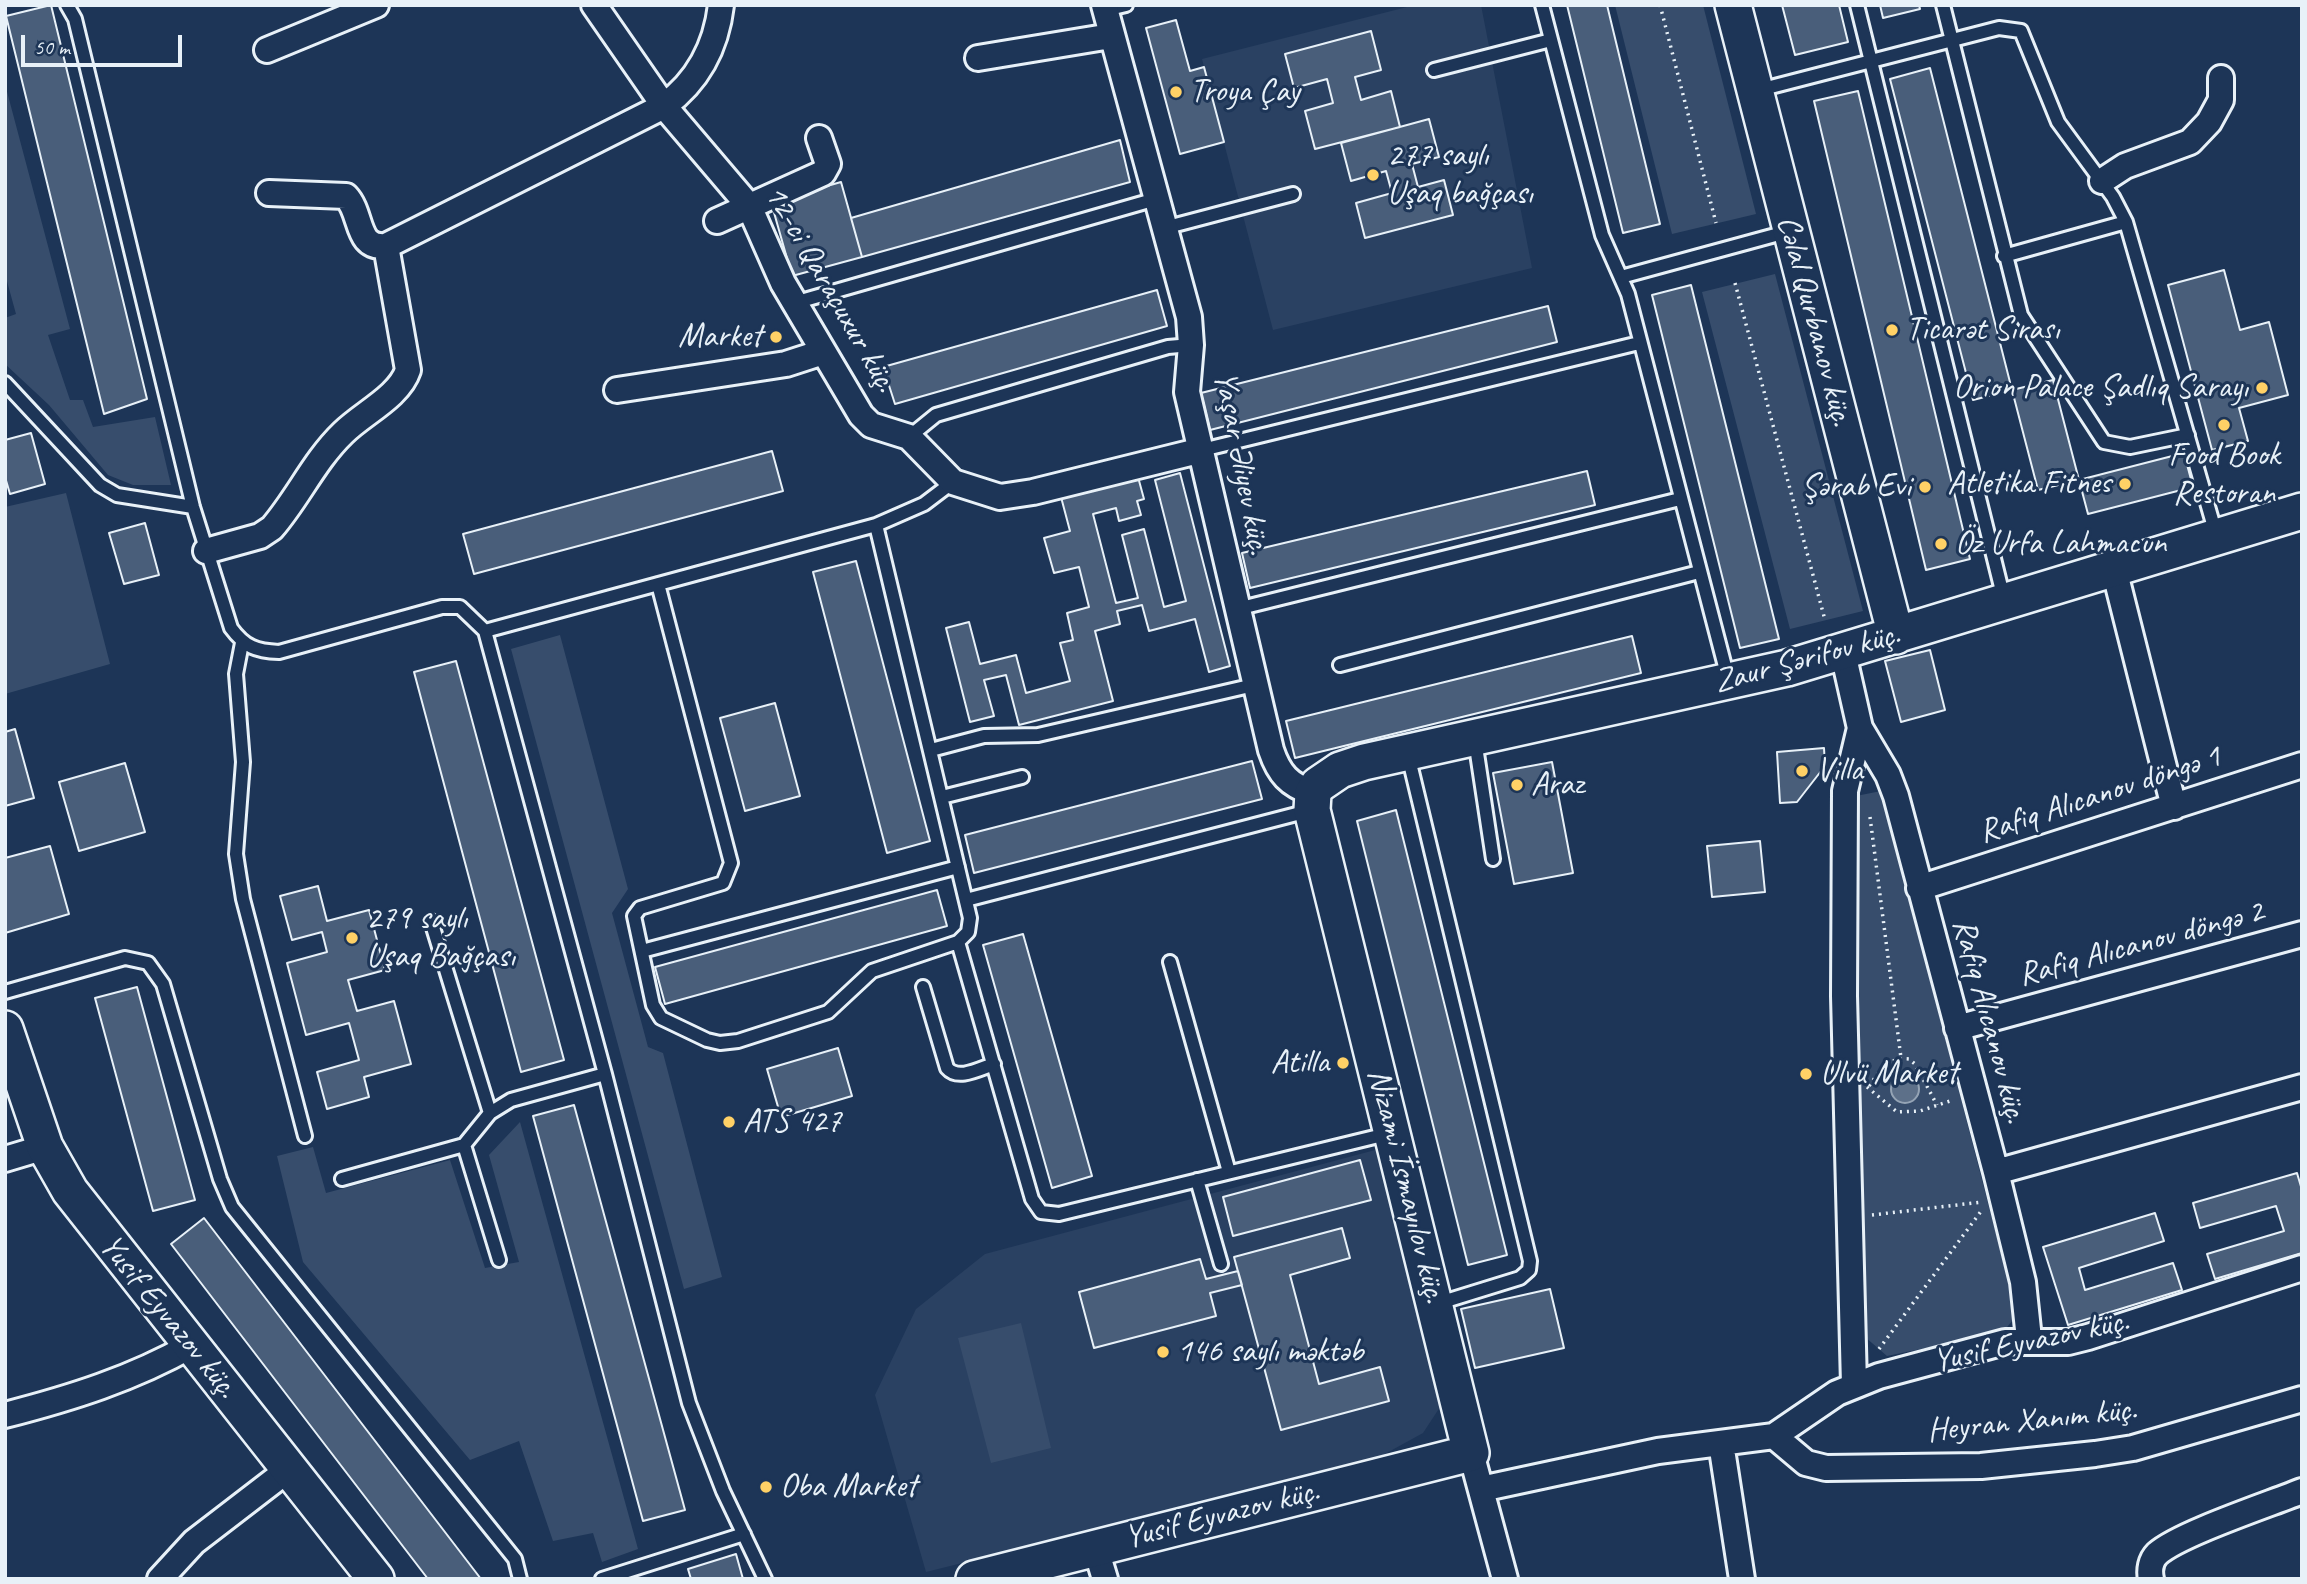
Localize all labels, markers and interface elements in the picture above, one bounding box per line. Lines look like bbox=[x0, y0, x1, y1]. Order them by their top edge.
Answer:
scale bar bbox=[24, 21, 186, 65]
text: 50 m bbox=[34, 34, 70, 60]
place label: Troya Çay bbox=[1190, 72, 1299, 112]
marker: Troya Çay bbox=[1168, 84, 1184, 100]
place label: 277 saylı Uşaq bağçası bbox=[1387, 136, 1533, 214]
marker: 277 saylı Uşaq bağçası bbox=[1365, 167, 1381, 183]
street label: 12-ci Qaraçuxur küç. bbox=[755, 178, 905, 400]
street label: Cəlal Qurbanov küç. bbox=[1767, 212, 1861, 430]
place label: Ticarət Sırası bbox=[1906, 310, 2060, 350]
place label: Market bbox=[678, 317, 762, 357]
marker: Ticarət Sırası bbox=[1884, 322, 1900, 338]
marker: Market bbox=[768, 329, 784, 345]
street label: Yaşar Əliyev küç. bbox=[1204, 368, 1278, 558]
place label: Orion Palace Şadlıq Sarayı bbox=[1953, 368, 2248, 408]
marker: Orion Palace Şadlıq Sarayı bbox=[2254, 380, 2270, 396]
marker: Food Book Restoran bbox=[2216, 417, 2232, 433]
place label: Food Book Restoran bbox=[2168, 436, 2280, 514]
place label: Atletika Fitnes bbox=[1947, 464, 2111, 504]
place label: Şərab Evi bbox=[1801, 467, 1911, 507]
marker: Atletika Fitnes bbox=[2117, 476, 2133, 492]
marker: Şərab Evi bbox=[1917, 479, 1933, 495]
place label: Öz Urfa Lahmacun bbox=[1955, 524, 2166, 564]
marker: Öz Urfa Lahmacun bbox=[1933, 536, 1949, 552]
street label: Zaur Şərifov küç. bbox=[1710, 615, 1904, 703]
street label: Rafiq Alıcanov döngə 1 bbox=[1974, 737, 2226, 853]
place label: Villa bbox=[1816, 751, 1863, 791]
marker: Villa bbox=[1794, 763, 1810, 779]
place label: Araz bbox=[1531, 765, 1584, 805]
marker: Araz bbox=[1509, 777, 1525, 793]
street label: Rafiq Alıcanov döngə 2 bbox=[2014, 892, 2268, 996]
place label: 279 saylı Uşaq Bağçası bbox=[366, 899, 515, 977]
street label: Rafiq Alıcanov küç. bbox=[1943, 915, 2035, 1127]
marker: 279 saylı Uşaq Bağçası bbox=[344, 930, 360, 946]
place label: Atilla bbox=[1271, 1043, 1329, 1083]
place label: Ulvü Market bbox=[1820, 1054, 1957, 1094]
marker: Atilla bbox=[1335, 1055, 1351, 1071]
street label: Nizami İsmayılov küç. bbox=[1358, 1065, 1454, 1307]
marker: Ulvü Market bbox=[1798, 1066, 1814, 1082]
place label: ATS 427 bbox=[743, 1102, 841, 1142]
marker: ATS 427 bbox=[721, 1114, 737, 1130]
street label: Yusif Eyvazov küç. bbox=[90, 1227, 246, 1407]
street label: Yusif Eyvazov küç. bbox=[1930, 1302, 2132, 1382]
place label: 146 saylı məktəb bbox=[1177, 1332, 1363, 1372]
marker: 146 saylı məktəb bbox=[1155, 1344, 1171, 1360]
street label: Heyran Xanım küç. bbox=[1925, 1390, 2139, 1452]
place label: Oba Market bbox=[780, 1467, 917, 1507]
street label: Yusif Eyvazov küç. bbox=[1121, 1472, 1323, 1558]
marker: Oba Market bbox=[758, 1479, 774, 1495]

